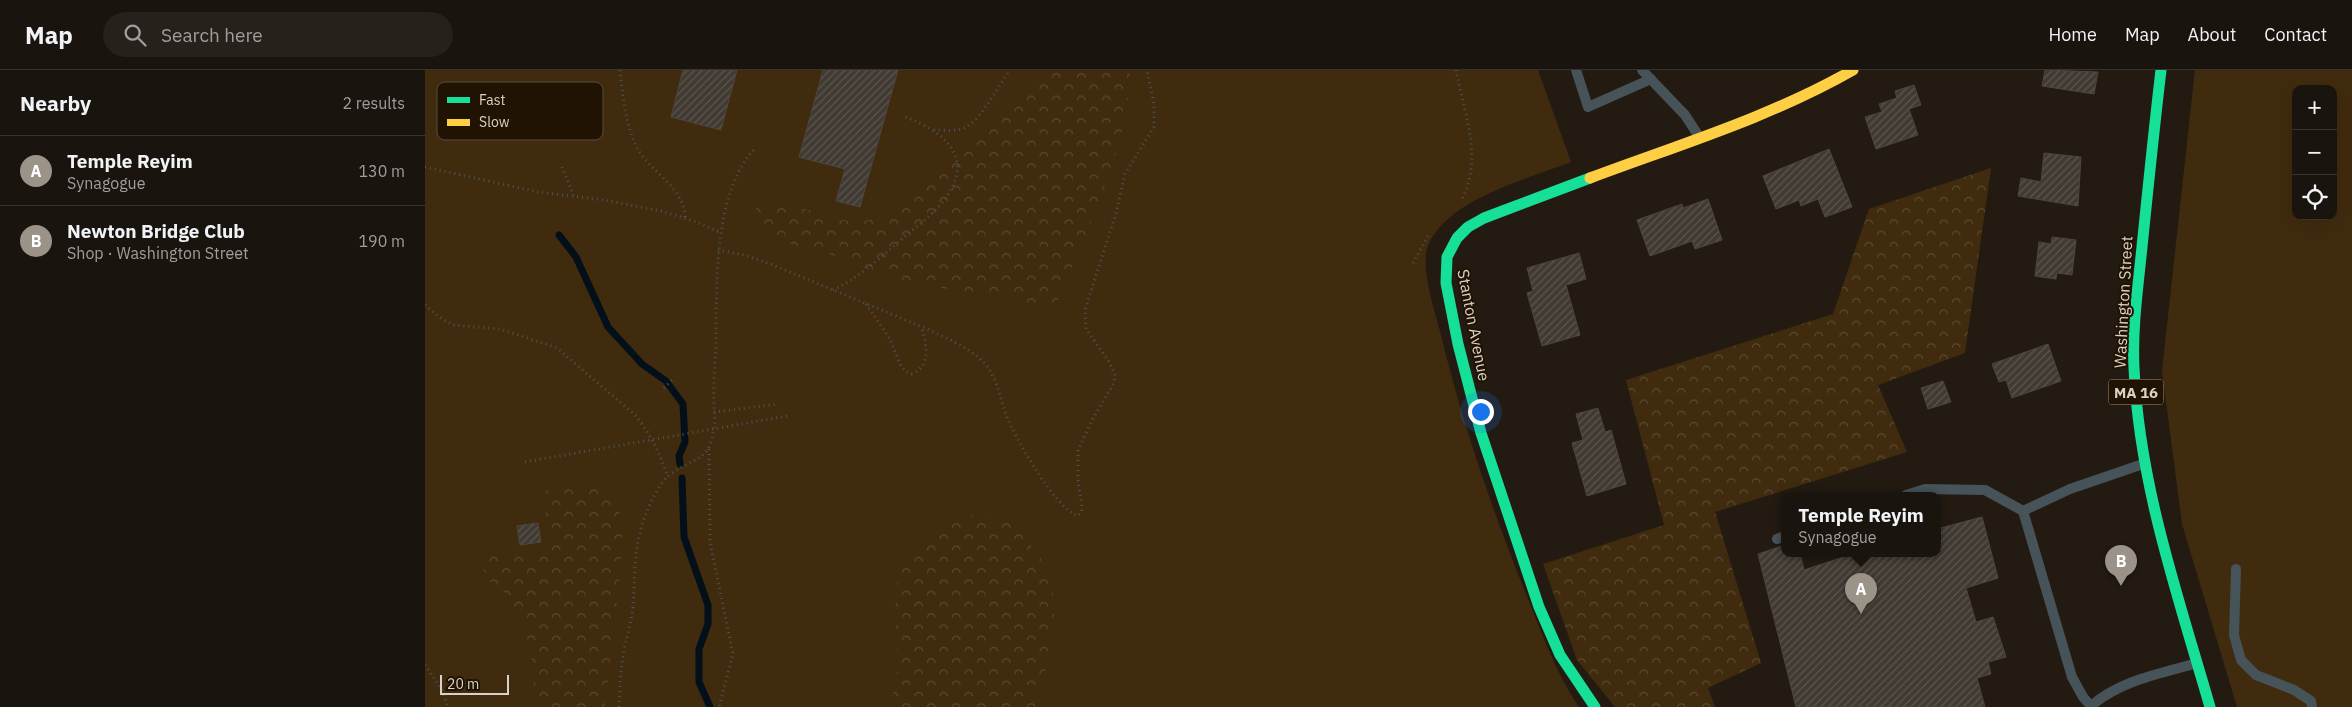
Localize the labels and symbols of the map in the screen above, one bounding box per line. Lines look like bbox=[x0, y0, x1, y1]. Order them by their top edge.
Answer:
legend bbox=[437, 82, 603, 140]
text: Fast bbox=[479, 91, 505, 109]
text: Slow bbox=[479, 113, 510, 131]
street label: Washington Street bbox=[2110, 235, 2136, 369]
street label: Stanton Avenue bbox=[1453, 267, 1495, 383]
road number: MA 16 bbox=[2109, 380, 2163, 404]
your location bbox=[1468, 399, 1494, 425]
pin: B bbox=[2105, 545, 2137, 586]
pin: A bbox=[1845, 573, 1877, 614]
scale bar bbox=[440, 672, 509, 695]

